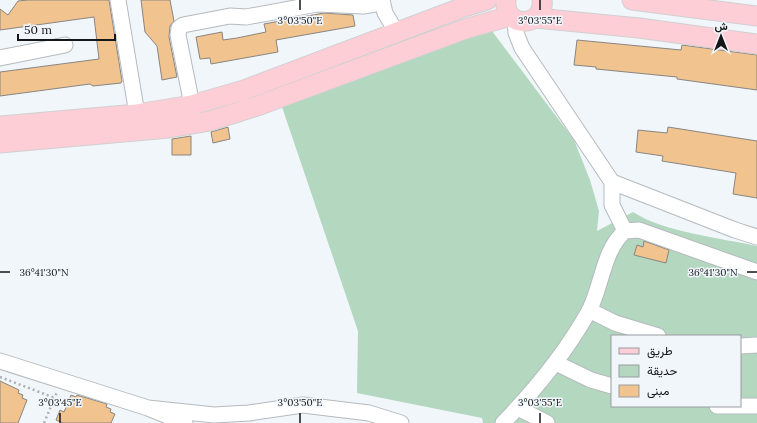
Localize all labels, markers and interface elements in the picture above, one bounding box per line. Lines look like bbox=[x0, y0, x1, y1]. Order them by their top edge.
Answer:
text: 3°03'50"E bbox=[278, 14, 322, 27]
text: 3°03'55"E bbox=[518, 14, 562, 27]
scale bar bbox=[18, 16, 115, 42]
north arrow bbox=[701, 16, 741, 56]
text: ش bbox=[714, 19, 728, 33]
text: 50 m bbox=[24, 22, 52, 37]
text: 36°41'30"N bbox=[19, 266, 69, 279]
text: 36°41'30"N bbox=[688, 266, 738, 279]
legend bbox=[611, 335, 741, 407]
text: طريق bbox=[647, 343, 673, 359]
text: حديقة bbox=[647, 363, 677, 378]
text: مبنى bbox=[647, 383, 669, 399]
text: 3°03'45"E bbox=[38, 396, 82, 409]
text: 3°03'50"E bbox=[278, 396, 322, 409]
text: 3°03'55"E bbox=[518, 396, 562, 409]

